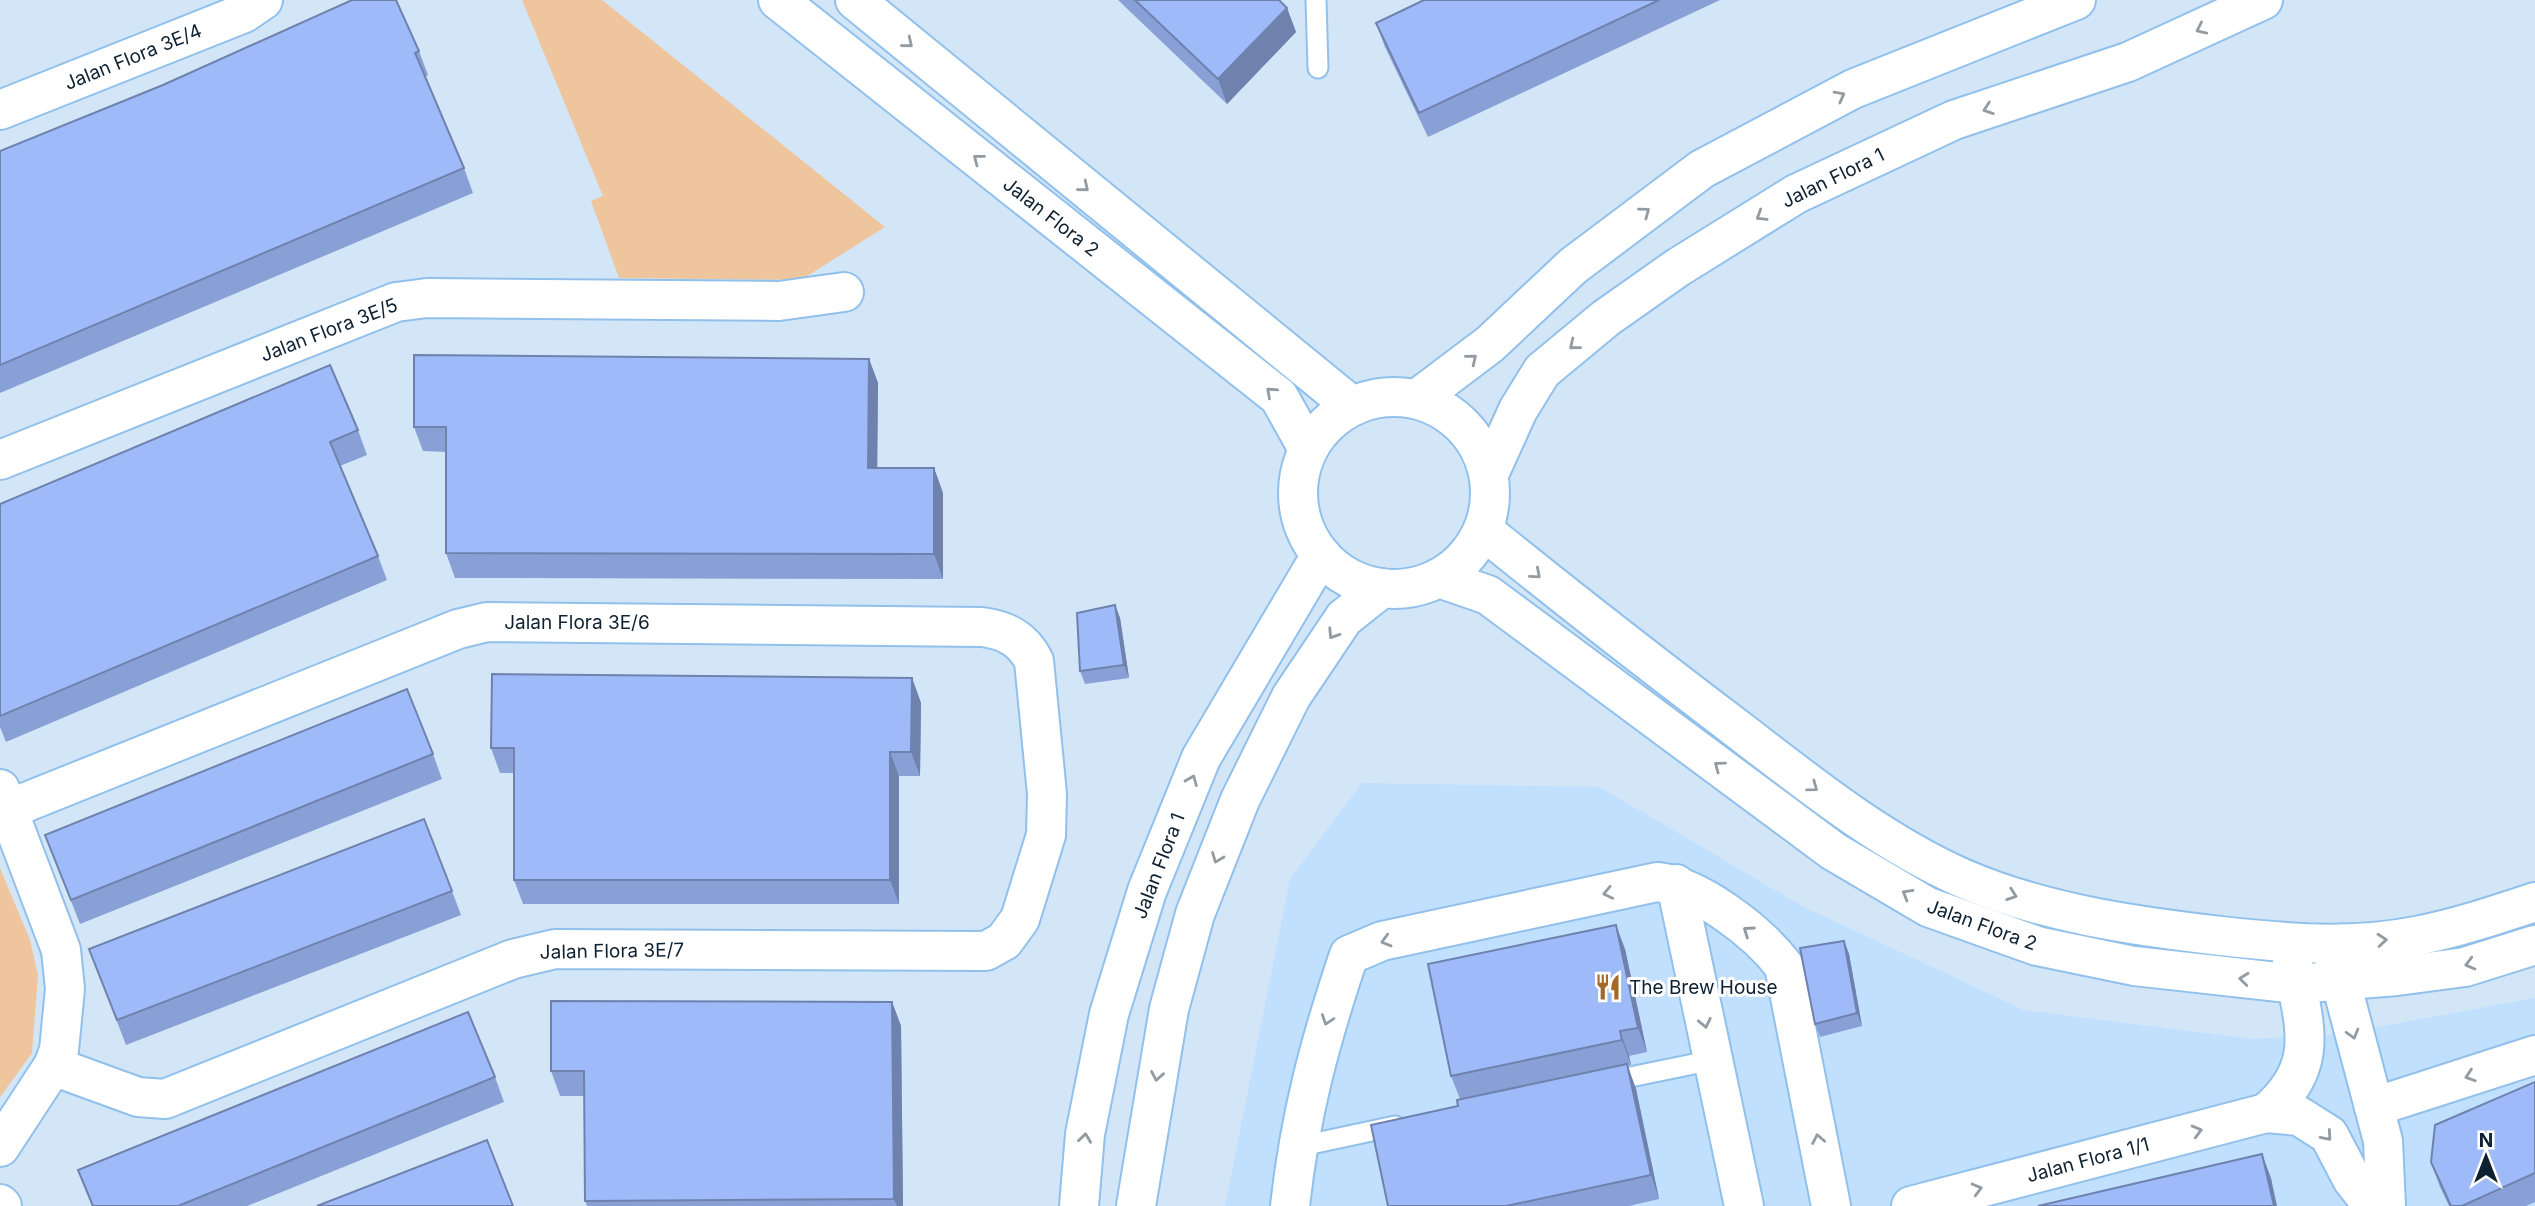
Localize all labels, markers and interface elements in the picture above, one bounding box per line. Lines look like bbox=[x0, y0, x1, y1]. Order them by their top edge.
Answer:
street label: Jalan Flora 3E/4 bbox=[61, 19, 205, 95]
one-way arrow bbox=[2196, 20, 2208, 34]
one-way arrow bbox=[900, 35, 913, 47]
one-way arrow bbox=[1833, 91, 1846, 105]
one-way arrow bbox=[1983, 101, 1995, 115]
street label: Jalan Flora 1 bbox=[1778, 143, 1888, 213]
one-way arrow bbox=[974, 155, 987, 167]
street label: Jalan Flora 2 bbox=[998, 172, 1104, 262]
one-way arrow bbox=[1077, 179, 1089, 192]
one-way arrow bbox=[1637, 207, 1650, 220]
one-way arrow bbox=[1755, 207, 1768, 220]
street label: Jalan Flora 3E/5 bbox=[257, 293, 401, 367]
one-way arrow bbox=[1569, 337, 1582, 349]
one-way arrow bbox=[1464, 355, 1477, 367]
one-way arrow bbox=[1266, 388, 1279, 400]
one-way arrow bbox=[1527, 566, 1540, 578]
street label: Jalan Flora 3E/6 bbox=[504, 611, 650, 634]
one-way arrow bbox=[1328, 627, 1341, 640]
one-way arrow bbox=[1715, 762, 1727, 774]
one-way arrow bbox=[1184, 775, 1198, 788]
one-way arrow bbox=[1805, 779, 1818, 791]
street label: Jalan Flora 1 bbox=[1128, 810, 1190, 922]
one-way arrow bbox=[1212, 851, 1226, 863]
one-way arrow bbox=[1602, 884, 1614, 899]
one-way arrow bbox=[2006, 887, 2018, 901]
one-way arrow bbox=[1902, 889, 1914, 902]
street label: Jalan Flora 2 bbox=[1924, 894, 2040, 956]
one-way arrow bbox=[1743, 927, 1756, 939]
one-way arrow bbox=[1380, 933, 1392, 947]
one-way arrow bbox=[2376, 933, 2387, 948]
street label: Jalan Flora 3E/7 bbox=[540, 938, 684, 964]
one-way arrow bbox=[2464, 956, 2476, 970]
restaurant icon: The Brew House bbox=[1593, 972, 1623, 1002]
one-way arrow bbox=[2238, 972, 2249, 987]
place label: The Brew House bbox=[1629, 976, 1778, 999]
one-way arrow bbox=[1321, 1013, 1336, 1025]
one-way arrow bbox=[1696, 1017, 1711, 1029]
one-way arrow bbox=[2345, 1028, 2360, 1040]
one-way arrow bbox=[2464, 1068, 2477, 1082]
one-way arrow bbox=[1150, 1070, 1165, 1082]
north arrow bbox=[2451, 1122, 2521, 1192]
one-way arrow bbox=[2191, 1125, 2203, 1139]
one-way arrow bbox=[2319, 1128, 2331, 1141]
text: N bbox=[2479, 1129, 2493, 1152]
one-way arrow bbox=[1078, 1132, 1093, 1144]
one-way arrow bbox=[1812, 1133, 1827, 1145]
street label: Jalan Flora 1/1 bbox=[2024, 1133, 2152, 1187]
one-way arrow bbox=[1971, 1183, 1983, 1197]

